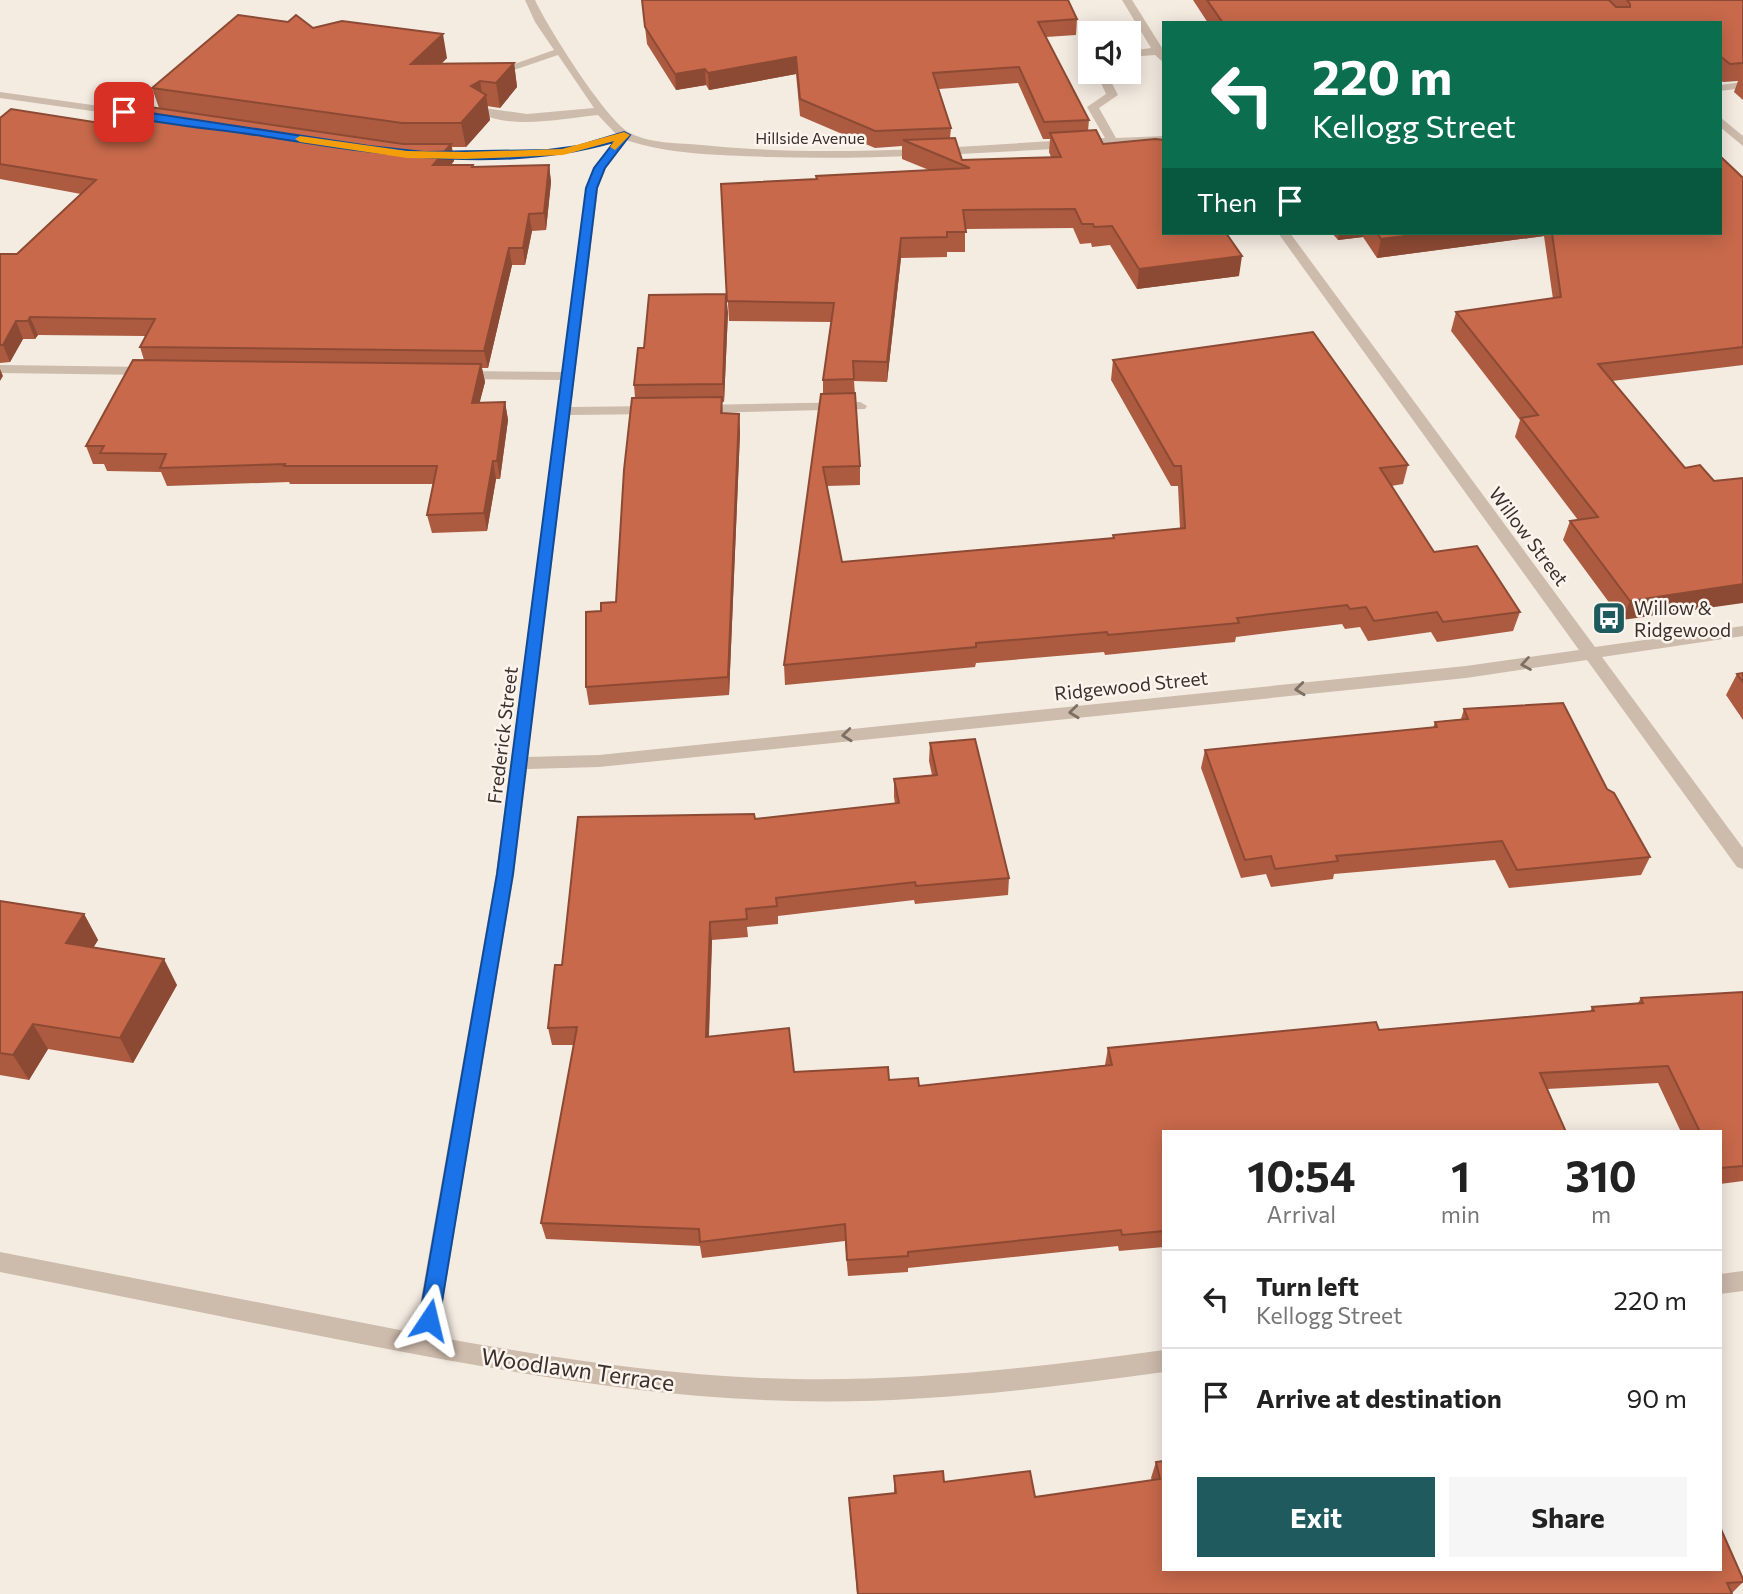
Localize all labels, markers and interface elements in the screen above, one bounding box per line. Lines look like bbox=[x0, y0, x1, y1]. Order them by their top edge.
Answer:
map controls bbox=[1078, 21, 1141, 84]
button: sound bbox=[1078, 21, 1141, 84]
text: 220 m bbox=[1312, 45, 1452, 105]
icon: left bbox=[1197, 49, 1288, 140]
pin bbox=[94, 82, 154, 142]
icon: arrive bbox=[105, 93, 143, 131]
text: Kellogg Street bbox=[1312, 105, 1516, 145]
street label: Hillside Avenue bbox=[755, 128, 865, 147]
icon: arrive bbox=[1271, 182, 1309, 220]
text: Then bbox=[1197, 186, 1257, 217]
street label: Willow Street bbox=[1484, 482, 1574, 590]
place label: Willow & Ridgewood bbox=[1634, 596, 1731, 641]
bus stop icon: Willow & Ridgewood bbox=[1590, 599, 1628, 637]
one-way arrow bbox=[1520, 657, 1532, 672]
street label: Frederick Street bbox=[482, 665, 522, 805]
street label: Ridgewood Street bbox=[1053, 665, 1209, 705]
one-way arrow bbox=[1294, 681, 1305, 696]
one-way arrow bbox=[1068, 705, 1079, 720]
one-way arrow bbox=[841, 728, 853, 743]
text: 10:54 bbox=[1247, 1149, 1356, 1201]
text: 1 bbox=[1451, 1149, 1470, 1201]
text: 310 bbox=[1565, 1149, 1637, 1201]
text: Arrival bbox=[1267, 1200, 1336, 1228]
text: min bbox=[1441, 1200, 1480, 1228]
text: m bbox=[1591, 1200, 1611, 1228]
text: Turn left bbox=[1256, 1270, 1359, 1301]
icon: left bbox=[1197, 1280, 1235, 1318]
position arrow bbox=[392, 1283, 466, 1357]
text: 220 m bbox=[1614, 1284, 1687, 1315]
text: Kellogg Street bbox=[1256, 1301, 1403, 1329]
street label: Woodlawn Terrace bbox=[479, 1342, 677, 1396]
icon: arrive bbox=[1197, 1378, 1235, 1416]
text: Arrive at destination bbox=[1256, 1382, 1502, 1413]
text: 90 m bbox=[1627, 1382, 1687, 1413]
button: Exit bbox=[1197, 1477, 1435, 1557]
button: Share bbox=[1449, 1477, 1687, 1557]

